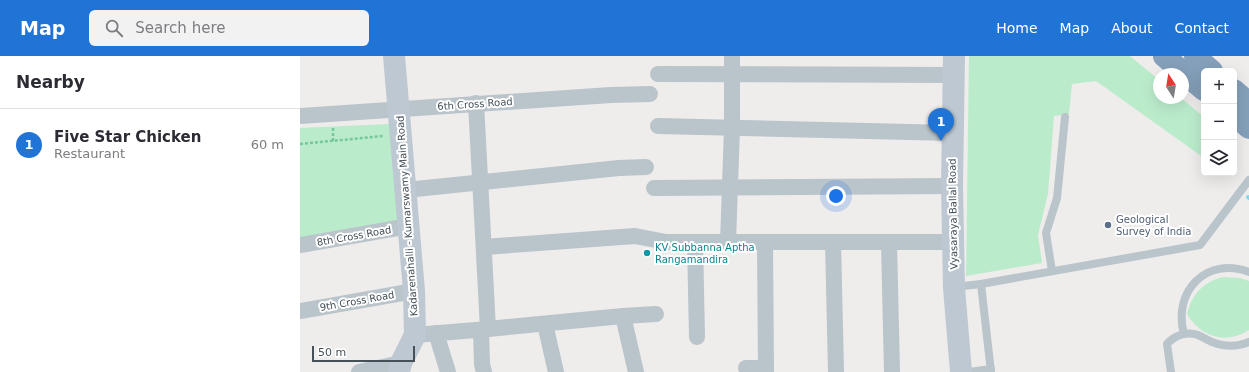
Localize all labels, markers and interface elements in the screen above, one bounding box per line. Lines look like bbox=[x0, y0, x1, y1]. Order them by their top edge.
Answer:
search box bbox=[89, 10, 369, 46]
text: Map bbox=[20, 17, 65, 39]
icon: search bbox=[103, 17, 125, 39]
text: Search here bbox=[135, 19, 225, 37]
text: Home bbox=[996, 20, 1038, 36]
text: Map bbox=[1060, 20, 1089, 36]
text: About bbox=[1111, 20, 1153, 36]
text: Contact bbox=[1175, 20, 1229, 36]
north arrow bbox=[1153, 68, 1189, 104]
map controls bbox=[1201, 68, 1237, 176]
button: + bbox=[1201, 68, 1237, 104]
text: Nearby bbox=[16, 72, 85, 92]
street label: 6th Cross Road bbox=[437, 96, 513, 112]
button: − bbox=[1201, 104, 1237, 140]
pin: 1 bbox=[928, 108, 954, 141]
street label: Kadarenahalli - Kumarswamy Main Road bbox=[394, 115, 420, 317]
text: Five Star Chicken bbox=[54, 128, 201, 146]
text: 1 bbox=[24, 137, 34, 152]
text: 60 m bbox=[251, 137, 284, 152]
button: layers bbox=[1201, 140, 1237, 176]
text: Restaurant bbox=[54, 146, 125, 161]
street label: Vyasaraya Ballal Road bbox=[947, 158, 959, 270]
your location bbox=[826, 186, 846, 206]
place label: Geological Survey of India bbox=[1116, 214, 1191, 237]
marker: Geological Survey of India bbox=[1103, 220, 1113, 230]
street label: 8th Cross Road bbox=[316, 224, 392, 248]
place label: KV Subbanna Aptha Rangamandira bbox=[655, 242, 755, 265]
marker: KV Subbanna Aptha Rangamandira bbox=[642, 248, 652, 258]
street label: 9th Cross Road bbox=[319, 289, 395, 313]
scale bar bbox=[312, 344, 415, 363]
text: 50 m bbox=[318, 346, 346, 359]

